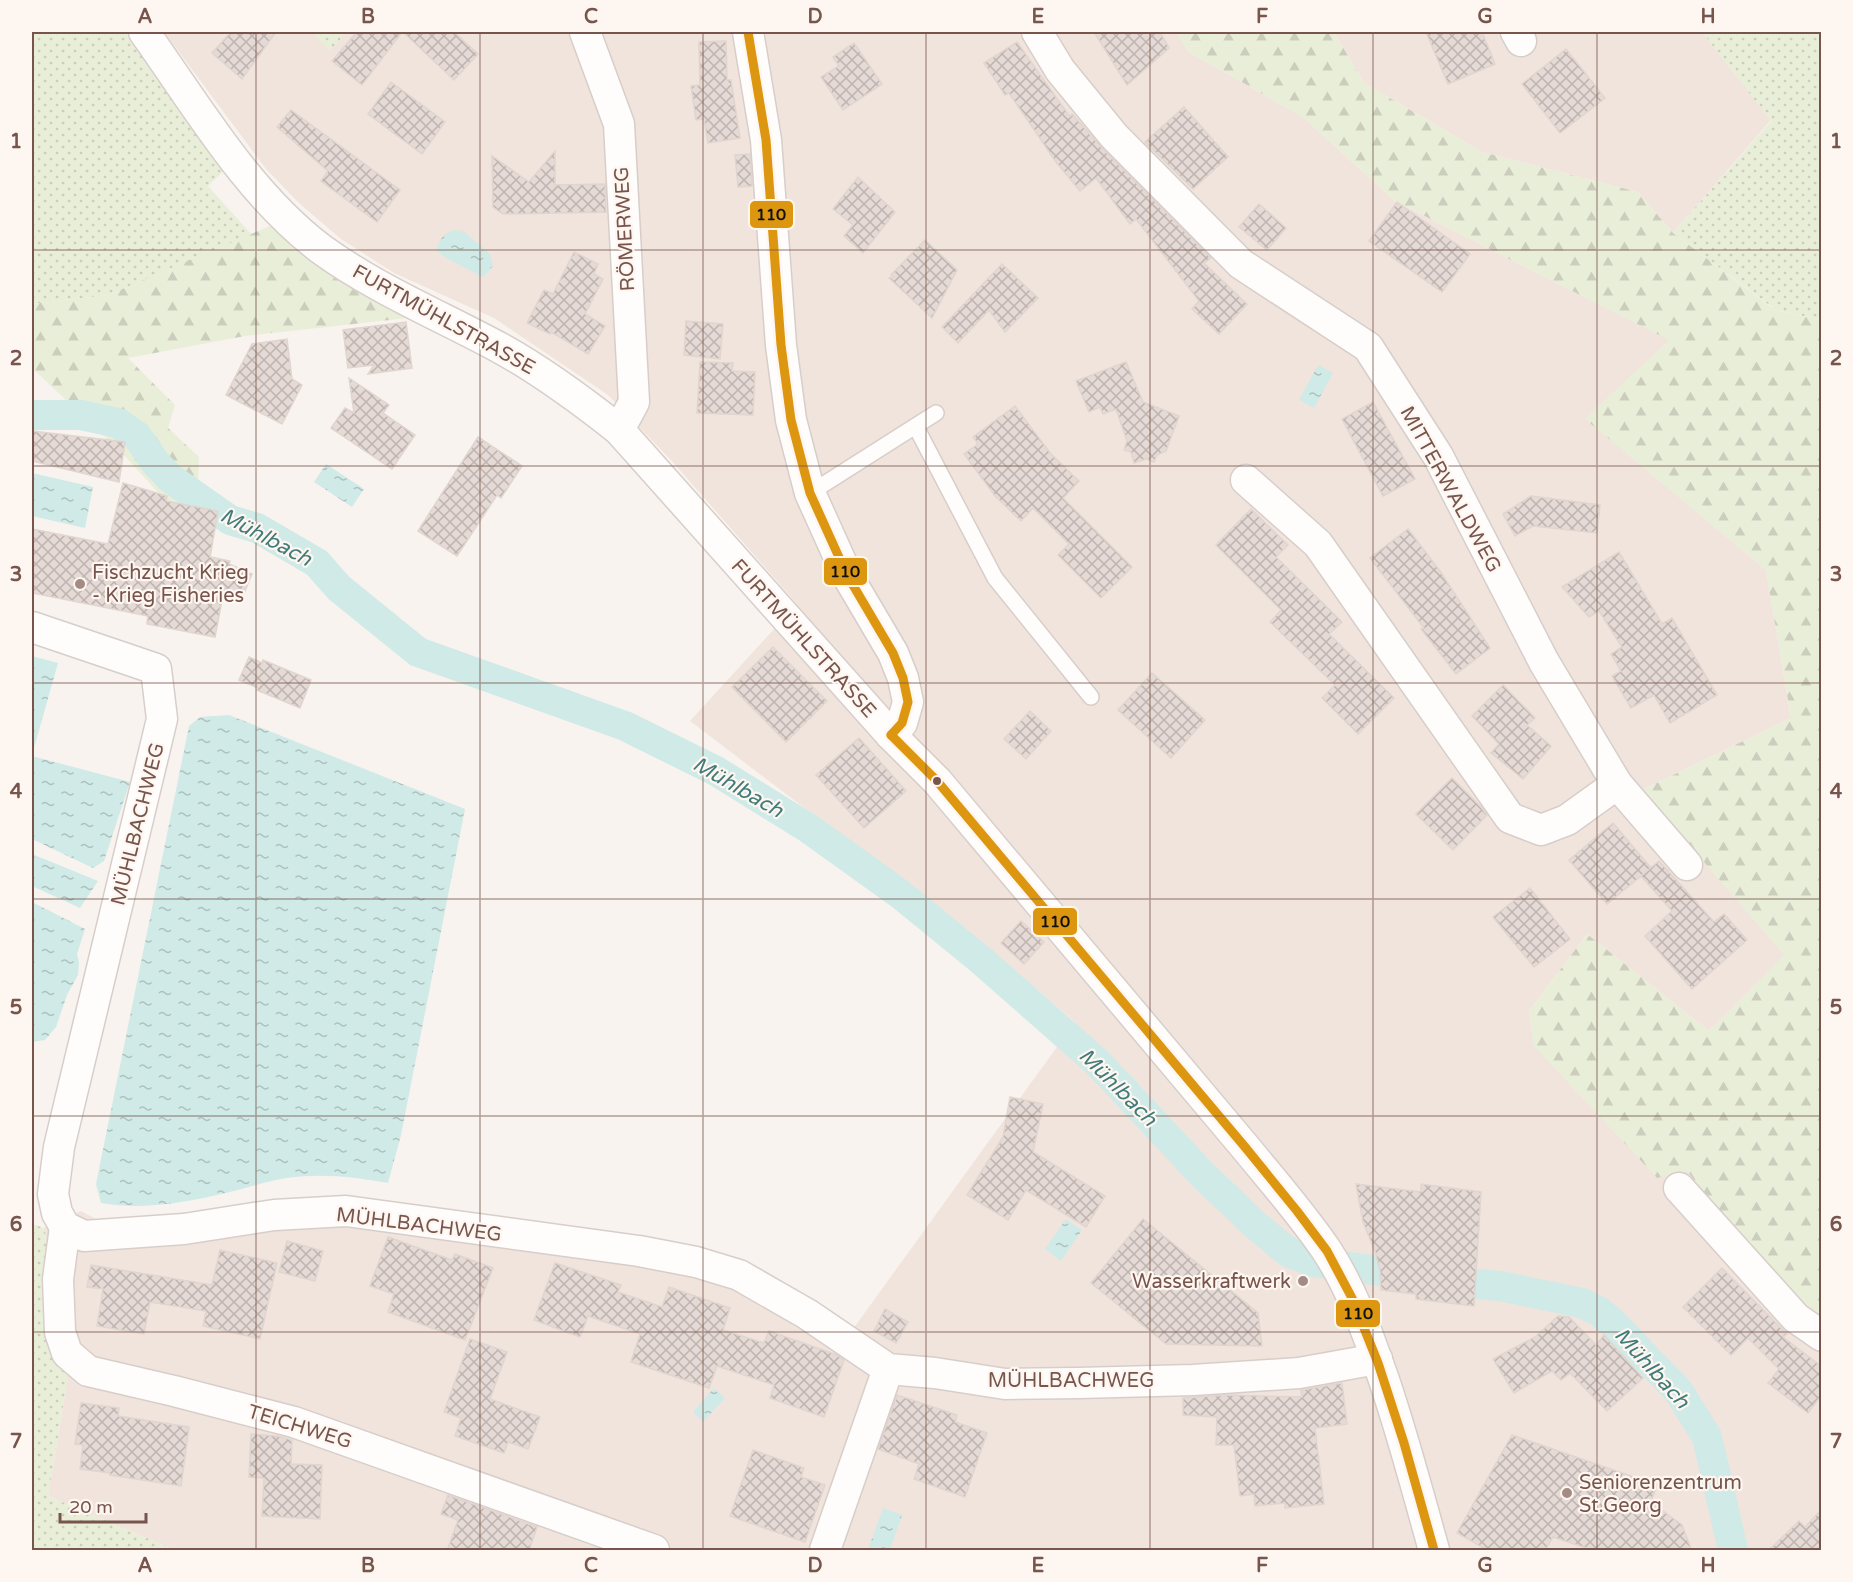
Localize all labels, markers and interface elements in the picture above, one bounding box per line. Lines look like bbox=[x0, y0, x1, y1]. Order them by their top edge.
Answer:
text: A bbox=[138, 5, 153, 29]
text: B bbox=[361, 5, 375, 29]
text: C bbox=[584, 5, 598, 29]
text: D bbox=[807, 5, 823, 29]
text: E bbox=[1032, 5, 1045, 29]
text: F bbox=[1256, 5, 1268, 29]
text: G bbox=[1477, 5, 1493, 29]
text: H bbox=[1700, 5, 1716, 29]
text: 1 bbox=[10, 130, 22, 154]
text: 1 bbox=[1830, 130, 1842, 154]
street label: RÖMERWEG bbox=[609, 166, 640, 292]
line badge: 110 bbox=[749, 200, 794, 229]
text: 110 bbox=[756, 205, 786, 225]
street label: FURTMÜHLSTRASSE bbox=[348, 259, 540, 380]
text: 2 bbox=[10, 347, 22, 371]
text: 2 bbox=[1830, 347, 1842, 371]
street label: MITTERWALDWEG bbox=[1395, 402, 1506, 577]
water label: Mühlbach bbox=[216, 503, 317, 572]
street label: FURTMÜHLSTRASSE bbox=[726, 554, 882, 723]
line badge: 110 bbox=[823, 557, 868, 586]
place label: Fischzucht Krieg - Krieg Fisheries bbox=[92, 561, 249, 608]
text: 110 bbox=[830, 562, 860, 582]
text: 3 bbox=[10, 563, 22, 587]
text: 3 bbox=[1830, 563, 1842, 587]
marker: Fischzucht Krieg - Krieg Fisheries bbox=[73, 577, 87, 591]
street label: MÜHLBACHWEG bbox=[105, 740, 170, 908]
water label: Mühlbach bbox=[688, 752, 788, 824]
unlabelled marker bbox=[931, 775, 943, 787]
text: 4 bbox=[10, 780, 23, 804]
text: 4 bbox=[1830, 780, 1843, 804]
line badge: 110 bbox=[1032, 907, 1078, 936]
text: 110 bbox=[1040, 912, 1070, 932]
text: 5 bbox=[10, 996, 22, 1020]
text: 5 bbox=[1830, 996, 1842, 1020]
water label: Mühlbach bbox=[1074, 1043, 1163, 1132]
street label: MÜHLBACHWEG bbox=[335, 1202, 503, 1247]
text: 6 bbox=[10, 1213, 22, 1237]
text: 6 bbox=[1830, 1213, 1842, 1237]
place label: Wasserkraftwerk bbox=[1132, 1270, 1291, 1294]
marker: Wasserkraftwerk bbox=[1296, 1274, 1310, 1288]
line badge: 110 bbox=[1335, 1299, 1381, 1328]
text: 110 bbox=[1343, 1304, 1373, 1324]
water label: Mühlbach bbox=[1609, 1323, 1695, 1415]
street label: MÜHLBACHWEG bbox=[988, 1368, 1154, 1393]
street label: TEICHWEG bbox=[245, 1400, 355, 1454]
text: 7 bbox=[10, 1430, 22, 1454]
text: 7 bbox=[1830, 1430, 1842, 1454]
place label: Seniorenzentrum St.Georg bbox=[1579, 1471, 1742, 1518]
scale bar bbox=[60, 1486, 146, 1524]
marker: Seniorenzentrum St.Georg bbox=[1560, 1486, 1574, 1500]
text: 20 m bbox=[69, 1496, 113, 1518]
text: A bbox=[138, 1554, 153, 1578]
text: B bbox=[361, 1554, 375, 1578]
text: C bbox=[584, 1554, 598, 1578]
text: D bbox=[807, 1554, 823, 1578]
text: E bbox=[1032, 1554, 1045, 1578]
text: F bbox=[1256, 1554, 1268, 1578]
text: G bbox=[1477, 1554, 1493, 1578]
text: H bbox=[1700, 1554, 1716, 1578]

